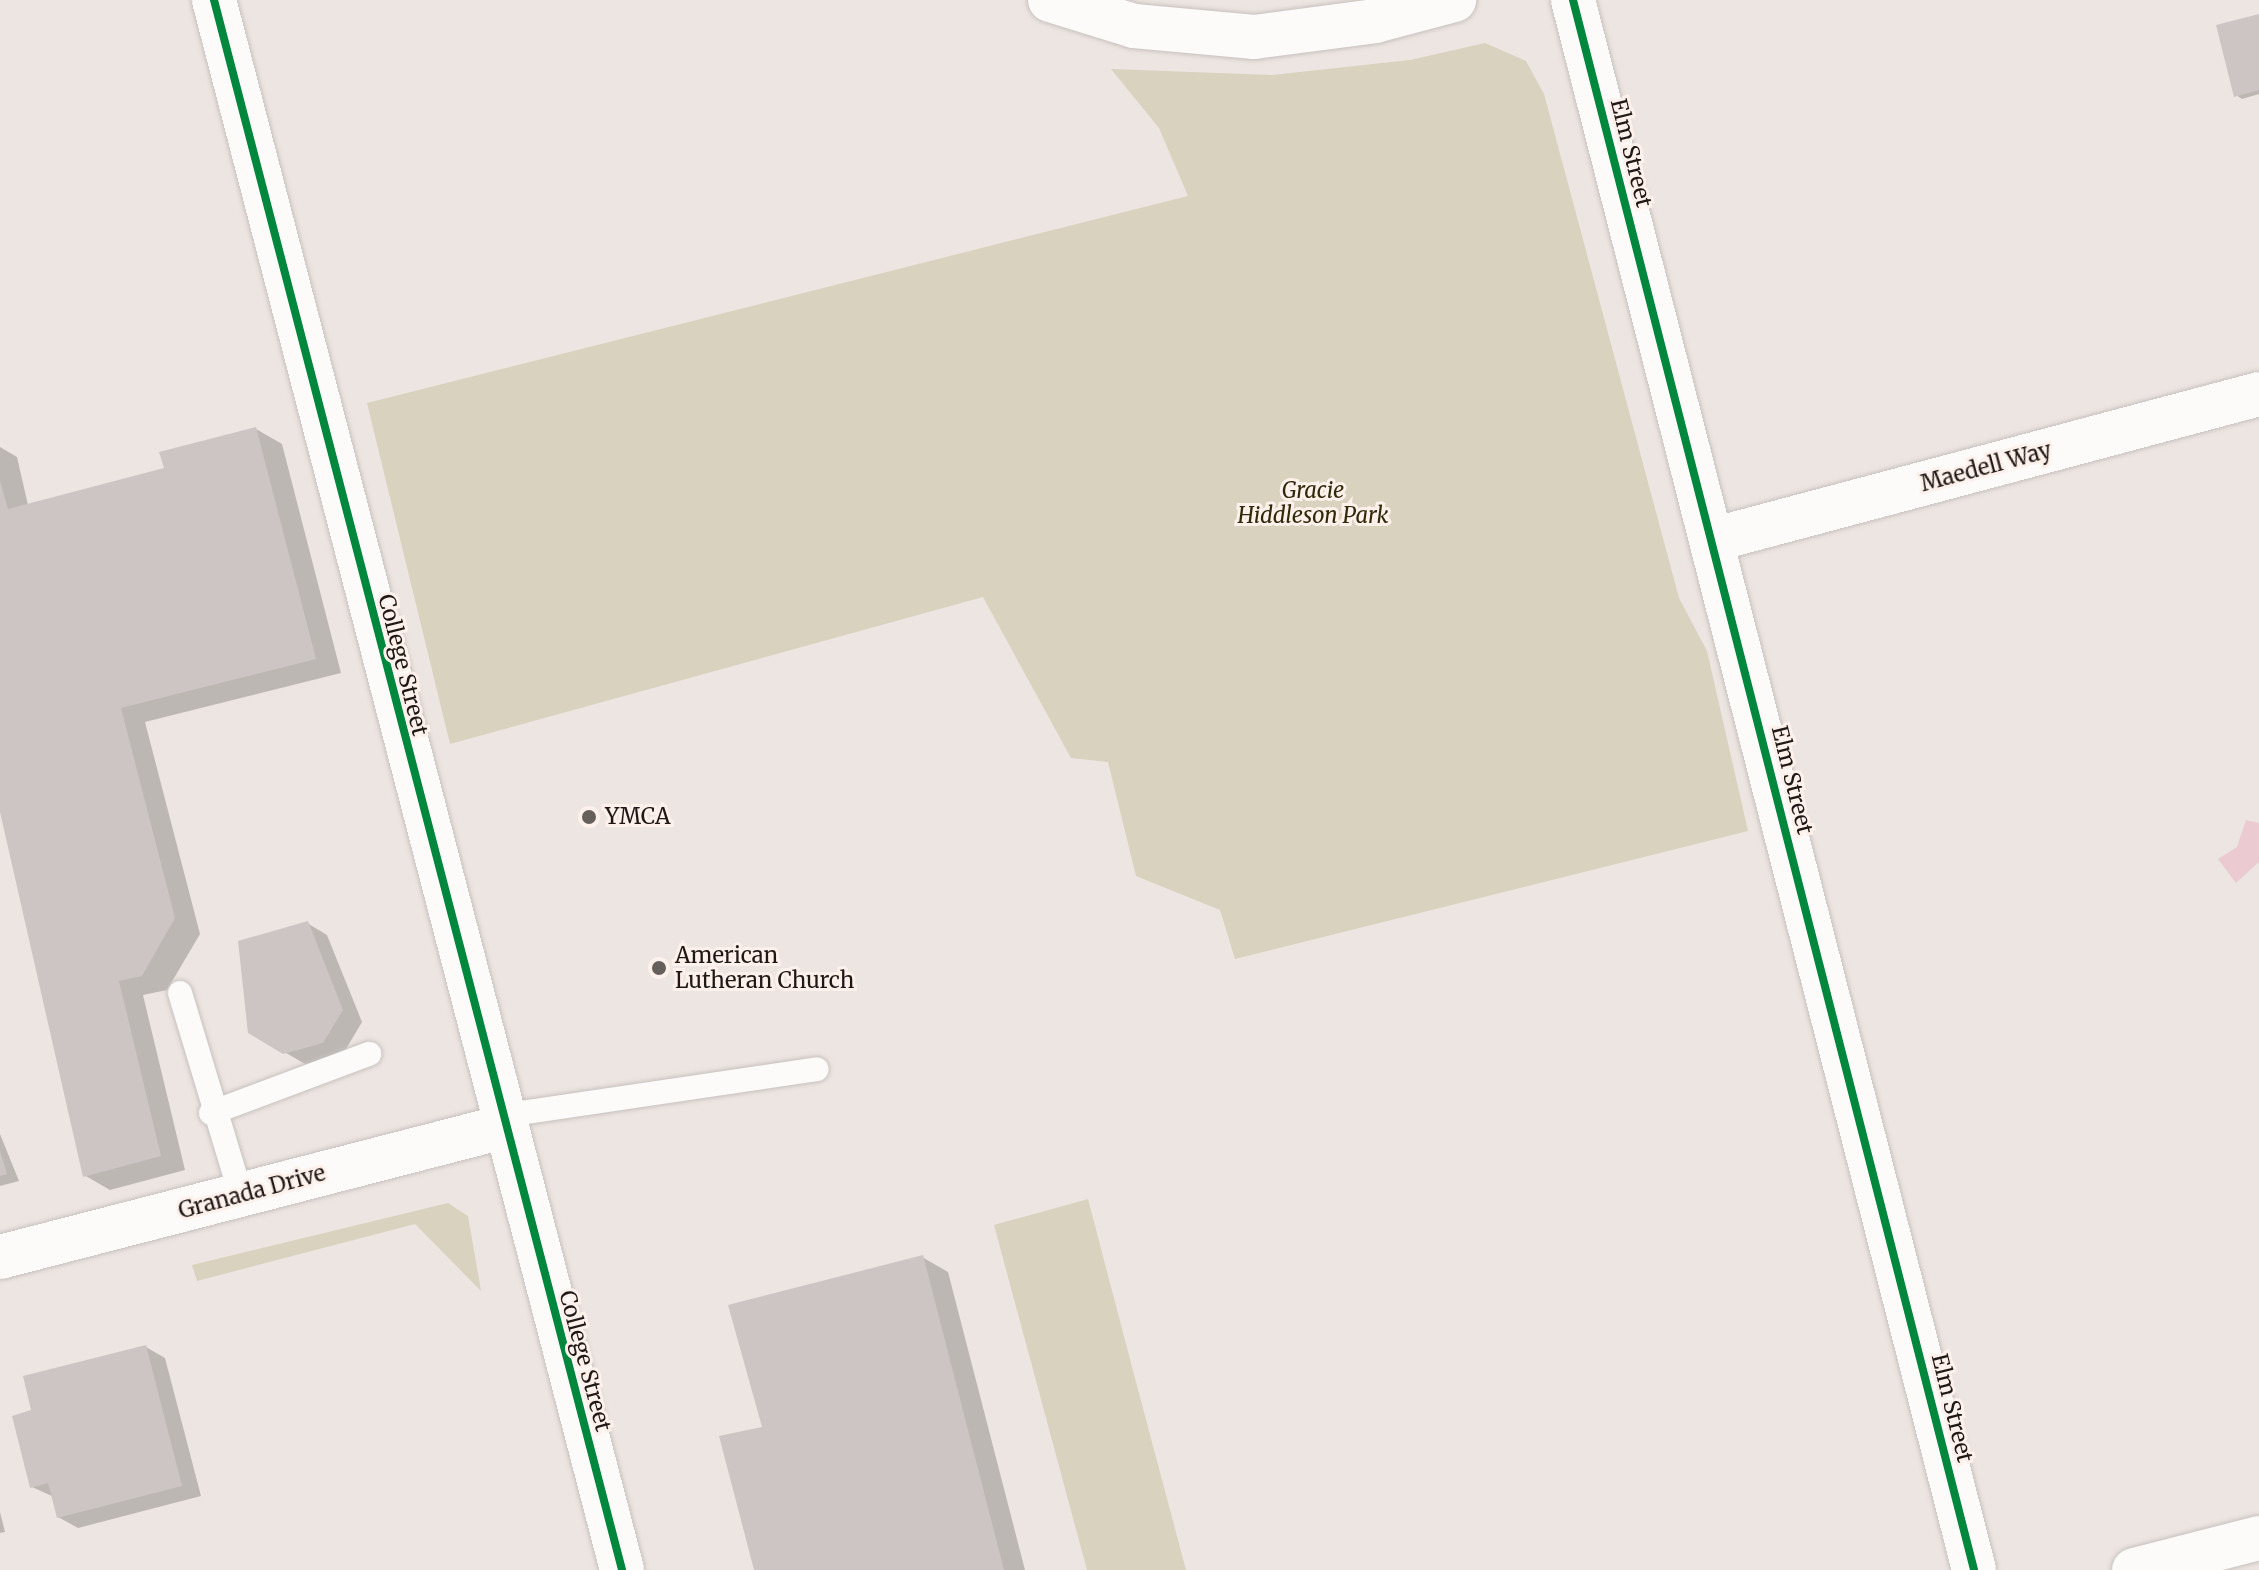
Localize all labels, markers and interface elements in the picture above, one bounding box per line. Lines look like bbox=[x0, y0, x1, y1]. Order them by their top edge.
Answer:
street label: Elm Street bbox=[1605, 96, 1657, 210]
street label: Maedell Way bbox=[1918, 437, 2054, 497]
park label: Gracie Hiddleson Park bbox=[1237, 477, 1389, 528]
street label: College Street bbox=[373, 592, 433, 738]
street label: Elm Street bbox=[1766, 723, 1818, 837]
place label: YMCA bbox=[605, 804, 671, 830]
marker: YMCA bbox=[580, 808, 598, 826]
place label: American Lutheran Church bbox=[675, 942, 854, 994]
marker: American Lutheran Church bbox=[650, 959, 668, 977]
street label: Granada Drive bbox=[176, 1160, 328, 1224]
street label: College Street bbox=[554, 1288, 616, 1434]
street label: Elm Street bbox=[1926, 1351, 1978, 1465]

